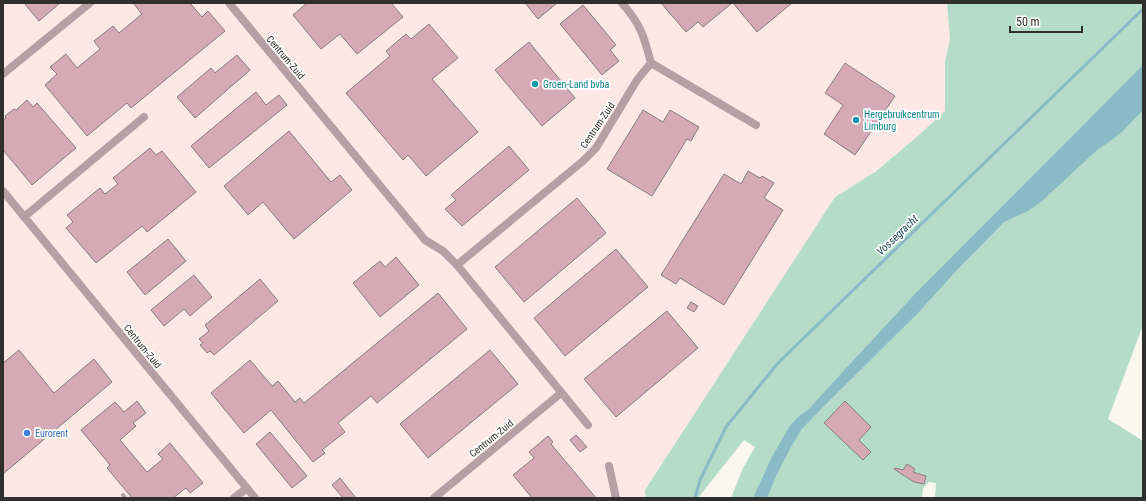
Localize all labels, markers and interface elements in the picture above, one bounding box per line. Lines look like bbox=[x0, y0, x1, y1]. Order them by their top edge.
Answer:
scale bar bbox=[1010, 8, 1082, 34]
text: 50 m bbox=[1016, 15, 1040, 29]
street label: Centrum-Zuid bbox=[264, 33, 307, 81]
marker: Groen-Land bvba bbox=[530, 79, 540, 89]
place label: Groen-Land bvba bbox=[543, 79, 610, 90]
street label: Centrum-Zuid bbox=[578, 100, 617, 150]
place label: Hergebruikcentrum Limburg bbox=[864, 109, 940, 132]
marker: Hergebruikcentrum Limburg bbox=[851, 115, 861, 125]
water label: Vossegracht bbox=[874, 212, 921, 258]
street label: Centrum-Zuid bbox=[122, 322, 164, 371]
street label: Centrum-Zuid bbox=[467, 417, 516, 459]
marker: Eurorent bbox=[22, 428, 32, 438]
place label: Eurorent bbox=[35, 428, 68, 439]

